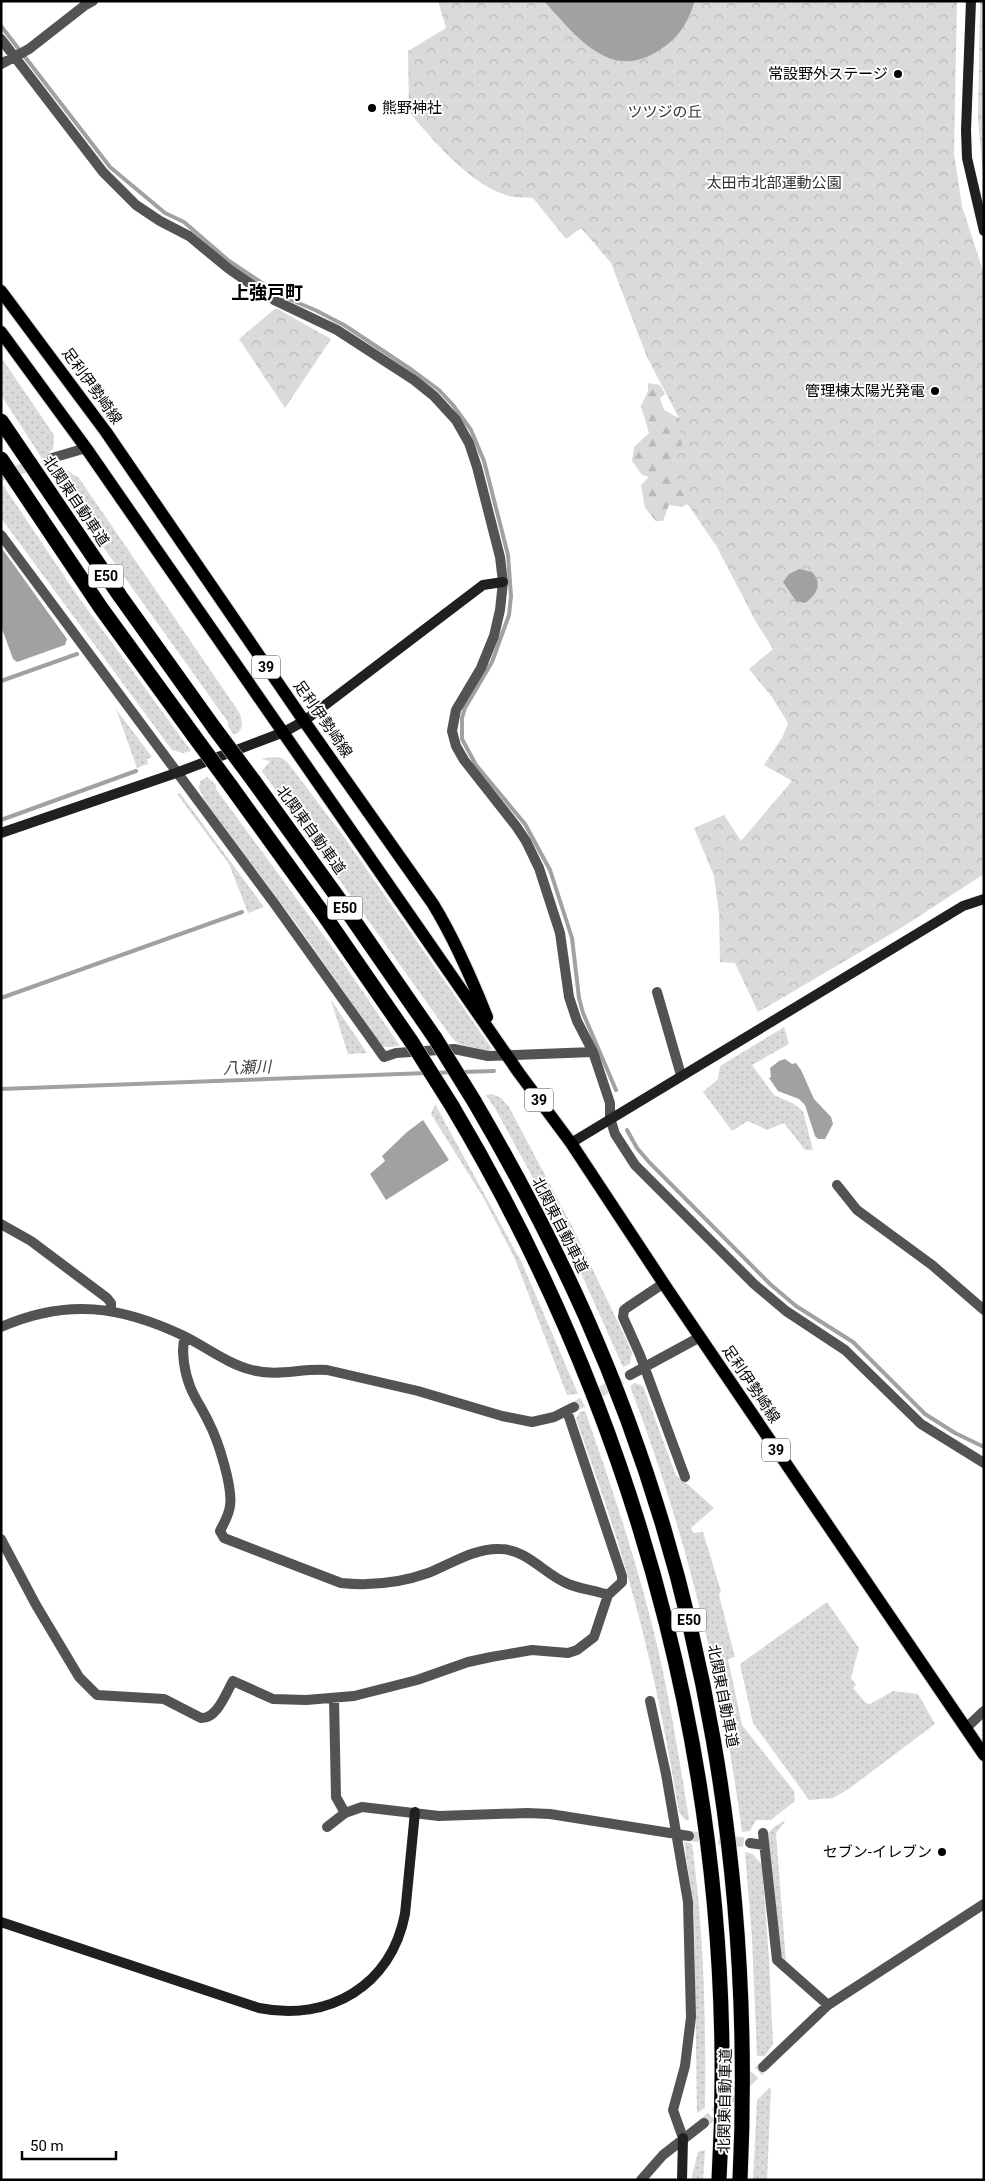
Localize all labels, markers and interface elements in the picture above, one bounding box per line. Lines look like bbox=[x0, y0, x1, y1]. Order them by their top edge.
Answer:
place label: 常設野外ステージ bbox=[768, 65, 888, 83]
marker: 常設野外ステージ bbox=[892, 68, 904, 80]
place label: 熊野神社 bbox=[382, 99, 442, 117]
marker: 熊野神社 bbox=[366, 102, 378, 114]
park label: ツツジの丘 bbox=[627, 103, 703, 121]
park label: 太田市北部運動公園 bbox=[706, 174, 842, 192]
district label: 上強戸町 bbox=[231, 282, 303, 303]
street label: 足利伊勢崎線 bbox=[58, 344, 126, 428]
place label: 管理棟太陽光発電 bbox=[805, 382, 925, 400]
marker: 管理棟太陽光発電 bbox=[929, 385, 941, 397]
street label: 北関東自動車道 bbox=[39, 452, 113, 550]
road number: E50 bbox=[88, 564, 124, 588]
road number: 39 bbox=[252, 656, 280, 679]
street label: 足利伊勢崎線 bbox=[290, 677, 356, 761]
street label: 北関東自動車道 bbox=[273, 782, 349, 878]
road number: E50 bbox=[328, 896, 362, 920]
water label: 八瀬川 bbox=[223, 1057, 273, 1078]
road number: 39 bbox=[525, 1088, 553, 1112]
street label: 北関東自動車道 bbox=[528, 1174, 592, 1276]
street label: 足利伊勢崎線 bbox=[718, 1342, 784, 1426]
road number: 39 bbox=[762, 1438, 790, 1462]
road number: E50 bbox=[672, 1608, 706, 1632]
street label: 北関東自動車道 bbox=[704, 1643, 742, 1749]
place label: セブン-イレブン bbox=[823, 1843, 932, 1861]
marker: セブン-イレブン bbox=[936, 1846, 948, 1858]
street label: 北関東自動車道 bbox=[715, 2048, 735, 2154]
scale bar bbox=[22, 2128, 116, 2160]
text: 50 m bbox=[30, 2137, 64, 2155]

